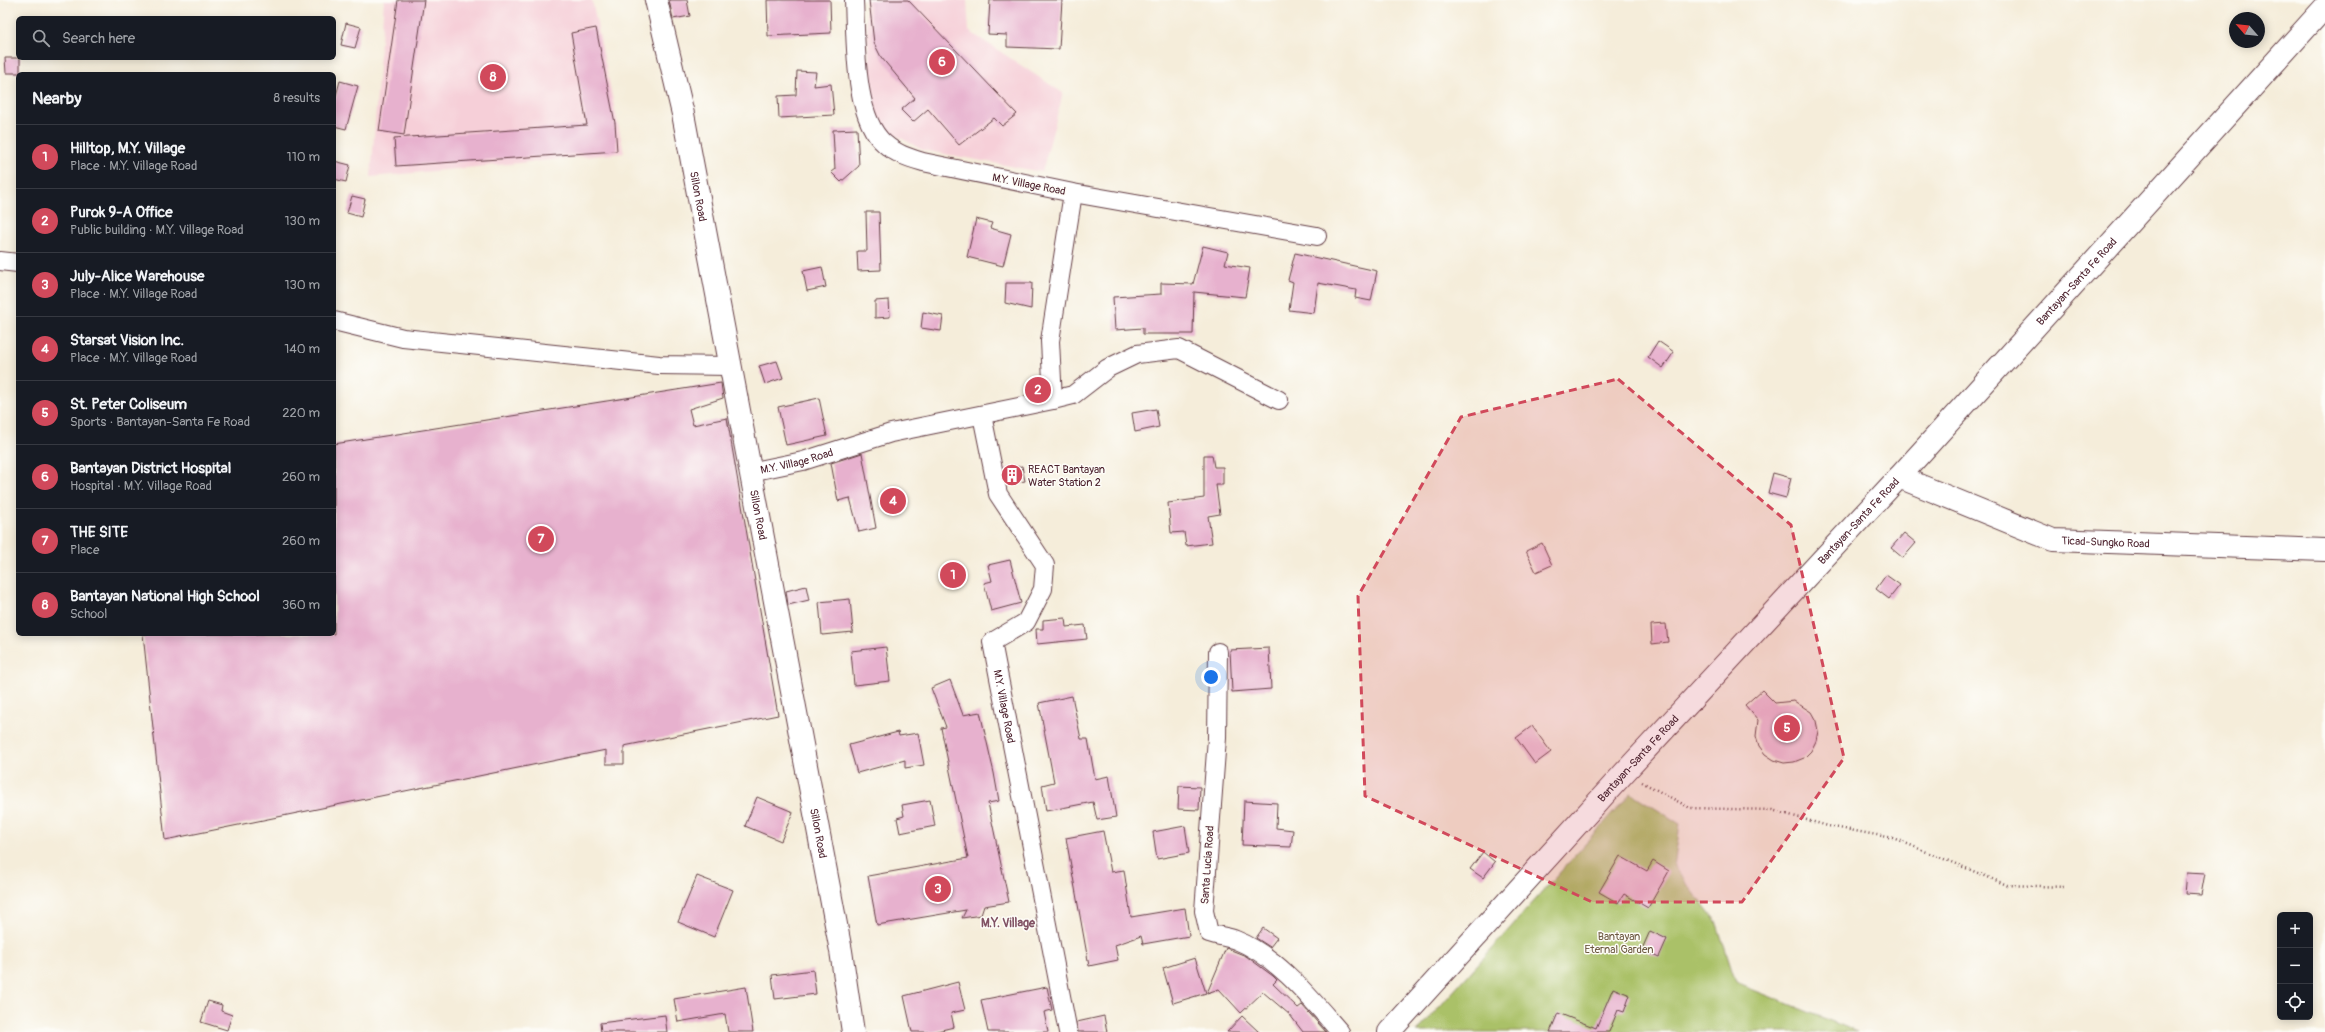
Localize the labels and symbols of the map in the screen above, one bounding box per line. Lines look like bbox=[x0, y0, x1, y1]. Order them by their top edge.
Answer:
north arrow bbox=[2229, 12, 2265, 48]
pin: 6 bbox=[929, 47, 955, 77]
pin: 8 bbox=[480, 62, 506, 92]
street label: Sillon Road bbox=[687, 170, 709, 223]
street label: M.Y. Village Road bbox=[991, 171, 1067, 198]
street label: Bantayan-Santa Fe Road bbox=[2034, 235, 2120, 328]
pin: 2 bbox=[1025, 375, 1051, 405]
street label: M.Y. Village Road bbox=[759, 446, 835, 477]
building icon: REACT Bantayan Water Station 2 bbox=[999, 462, 1025, 488]
place label: REACT Bantayan Water Station 2 bbox=[1028, 463, 1105, 489]
street label: Bantayan-Santa Fe Road bbox=[1815, 475, 1902, 567]
pin: 4 bbox=[880, 486, 906, 516]
street label: Sillon Road bbox=[747, 489, 769, 541]
pin: 7 bbox=[528, 524, 554, 554]
street label: Ticad-Sungko Road bbox=[2061, 534, 2150, 551]
pin: 1 bbox=[940, 560, 966, 590]
your location bbox=[1201, 667, 1221, 687]
street label: M.Y. Village Road bbox=[991, 669, 1018, 744]
street label: Bantayan-Santa Fe Road bbox=[1595, 713, 1682, 805]
pin: 5 bbox=[1774, 713, 1800, 743]
street label: Sillon Road bbox=[807, 807, 829, 859]
street label: Santa Lucia Road bbox=[1198, 825, 1217, 905]
pin: 3 bbox=[925, 874, 951, 904]
district label: M.Y. Village bbox=[981, 916, 1036, 931]
park label: Bantayan Eternal Garden bbox=[1585, 930, 1653, 956]

